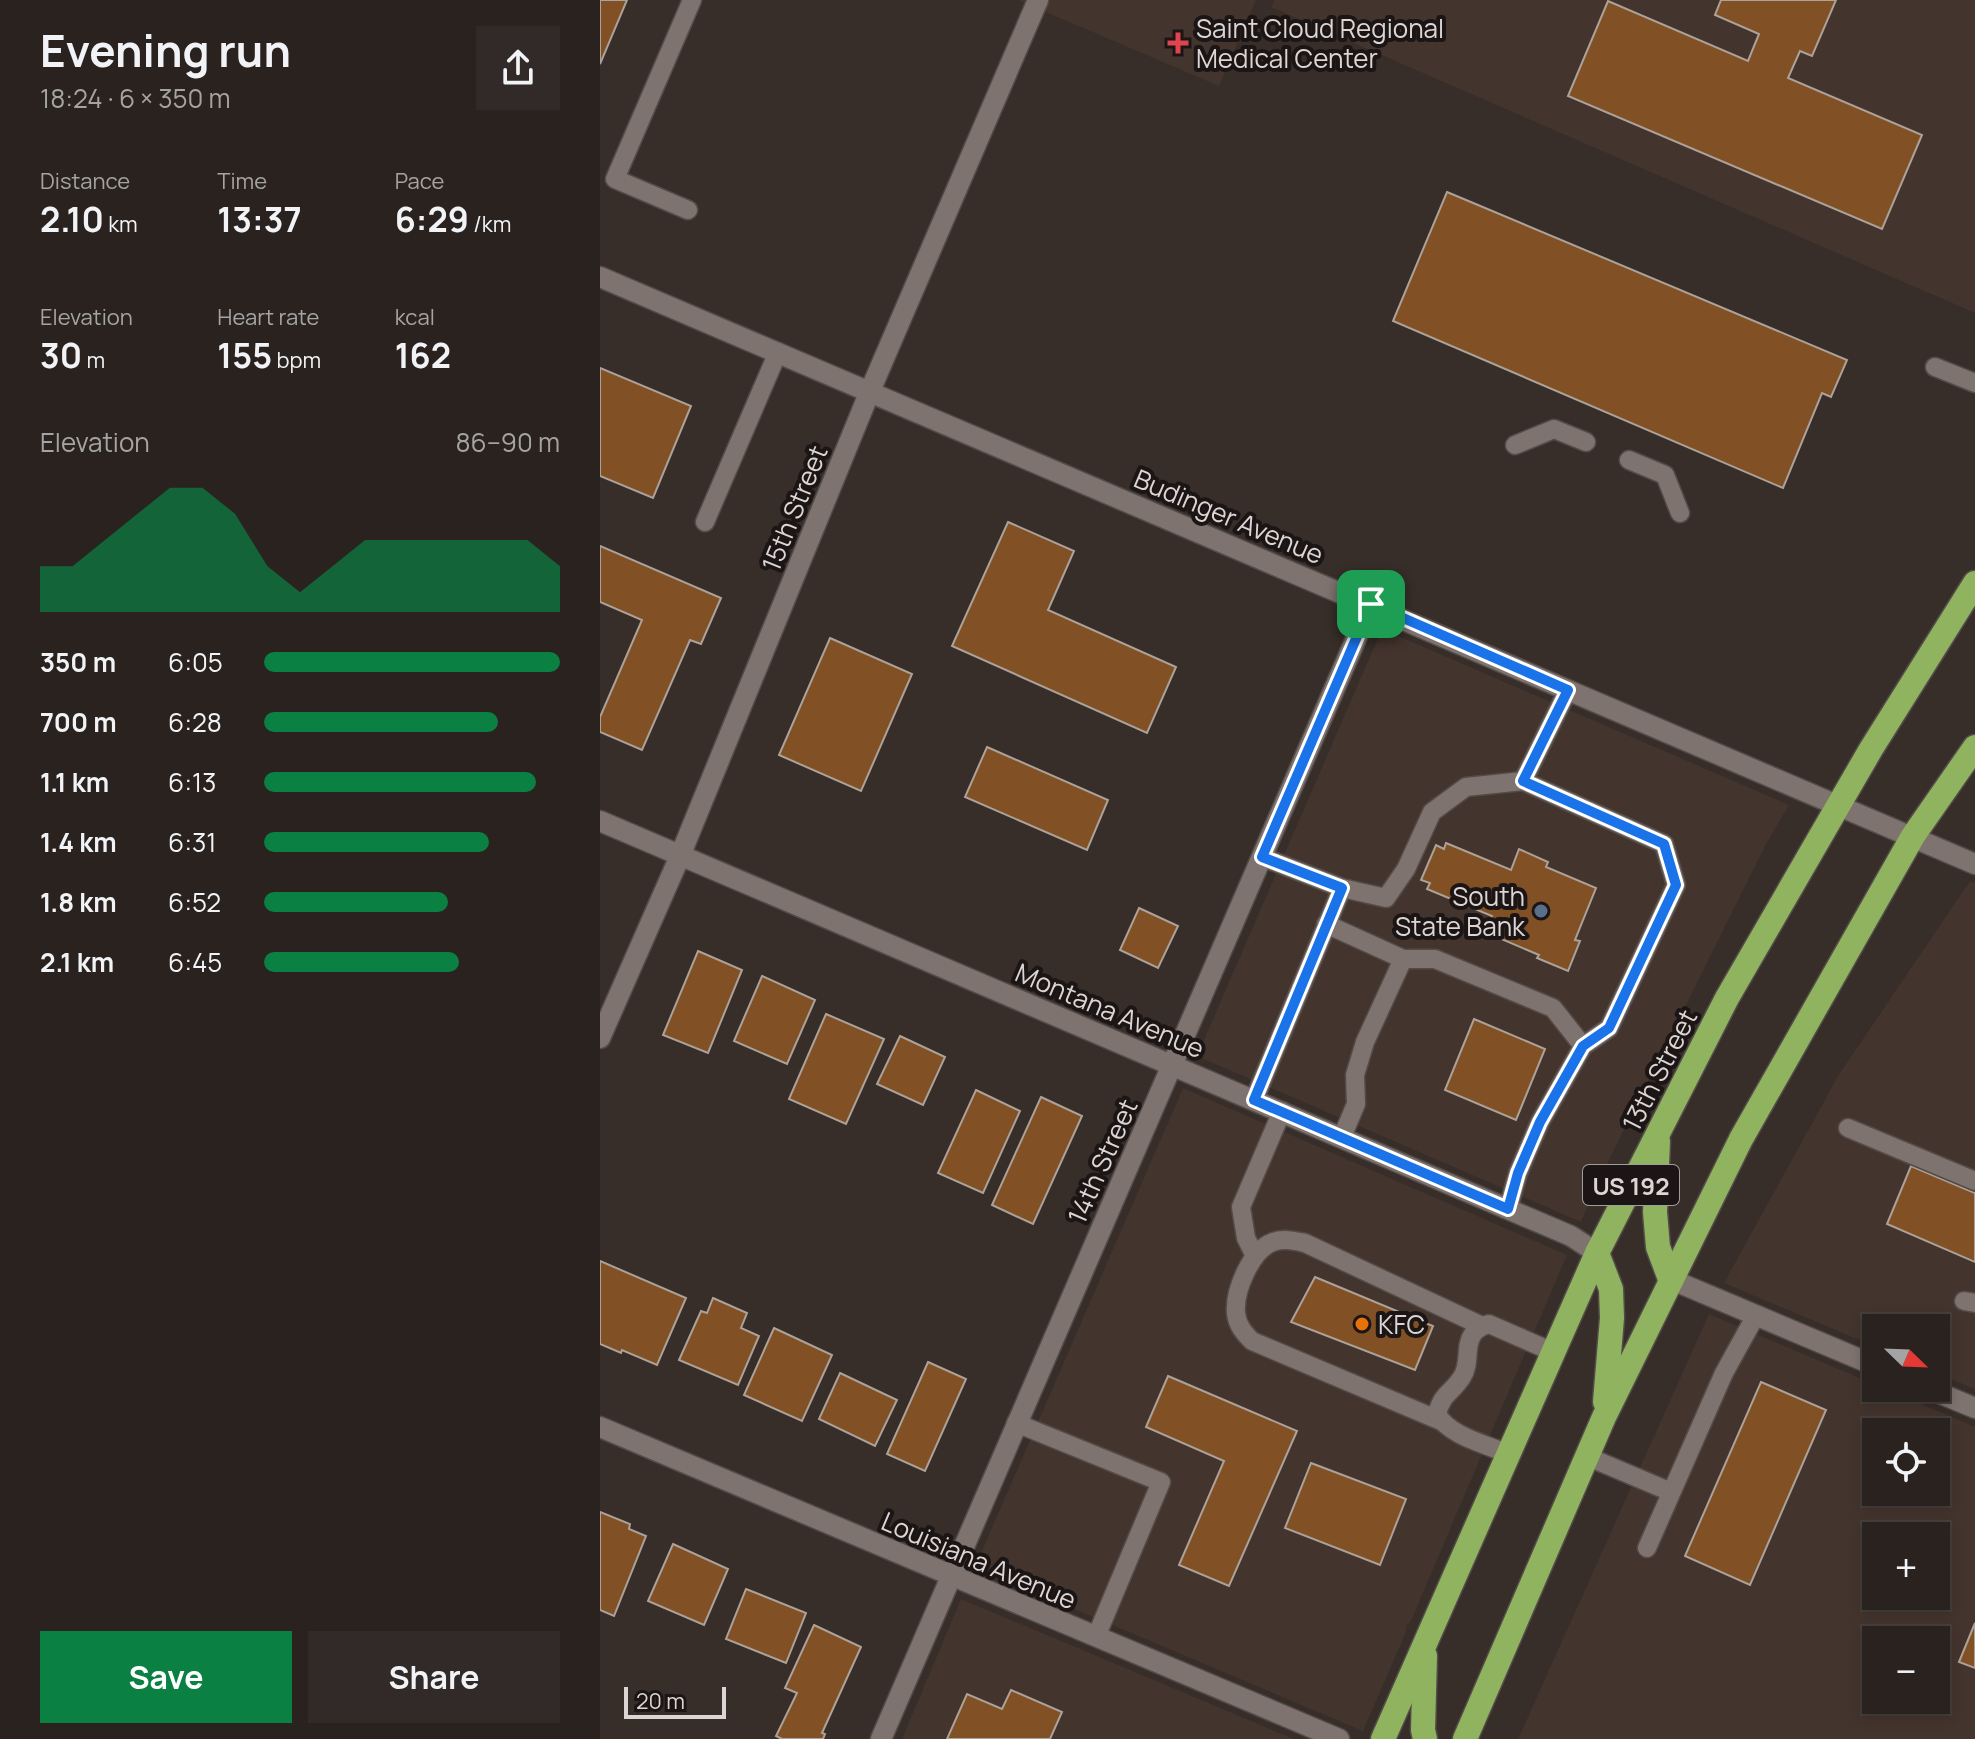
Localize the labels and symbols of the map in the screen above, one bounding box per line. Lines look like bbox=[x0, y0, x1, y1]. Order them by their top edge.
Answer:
place label: Saint Cloud Regional Medical Center bbox=[1196, 10, 1444, 76]
marker: Saint Cloud Regional Medical Center bbox=[1167, 32, 1189, 54]
street label: 15th Street bbox=[752, 440, 836, 576]
street label: Budinger Avenue bbox=[1129, 460, 1329, 572]
pin bbox=[1337, 570, 1405, 638]
place label: South State Bank bbox=[1395, 878, 1526, 944]
marker: South State Bank bbox=[1532, 902, 1550, 920]
street label: Montana Avenue bbox=[1010, 954, 1210, 1066]
street label: 13th Street bbox=[1613, 1003, 1705, 1137]
street label: 14th Street bbox=[1059, 1093, 1145, 1229]
road number: US 192 bbox=[1583, 1165, 1679, 1205]
place label: KFC bbox=[1378, 1306, 1425, 1342]
north arrow bbox=[1862, 1314, 1950, 1402]
marker: KFC bbox=[1353, 1315, 1371, 1333]
street label: Louisiana Avenue bbox=[876, 1503, 1082, 1617]
scale bar bbox=[624, 1683, 726, 1719]

